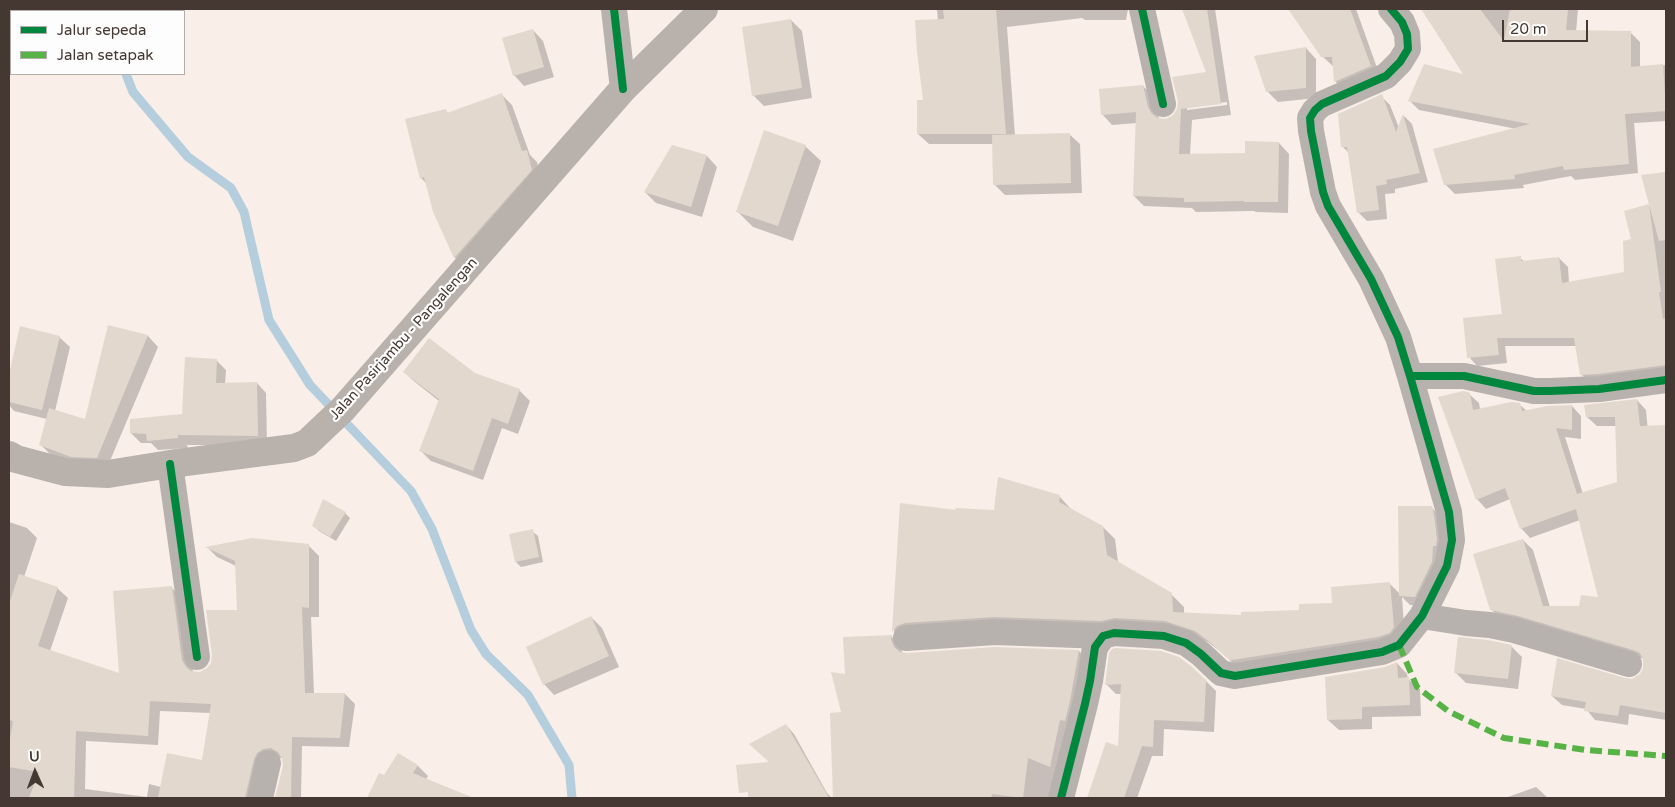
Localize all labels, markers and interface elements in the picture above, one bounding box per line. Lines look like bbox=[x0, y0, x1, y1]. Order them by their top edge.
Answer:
legend bbox=[10, 10, 185, 75]
scale bar bbox=[1505, 10, 1591, 42]
text: 20 m bbox=[1510, 20, 1547, 38]
text: Jalur sepeda bbox=[57, 21, 146, 39]
text: Jalan setapak bbox=[57, 46, 154, 64]
street label: Jalan Pasirjambu - Pangalengan bbox=[327, 254, 481, 424]
north arrow bbox=[10, 747, 60, 797]
text: U bbox=[29, 748, 40, 765]

